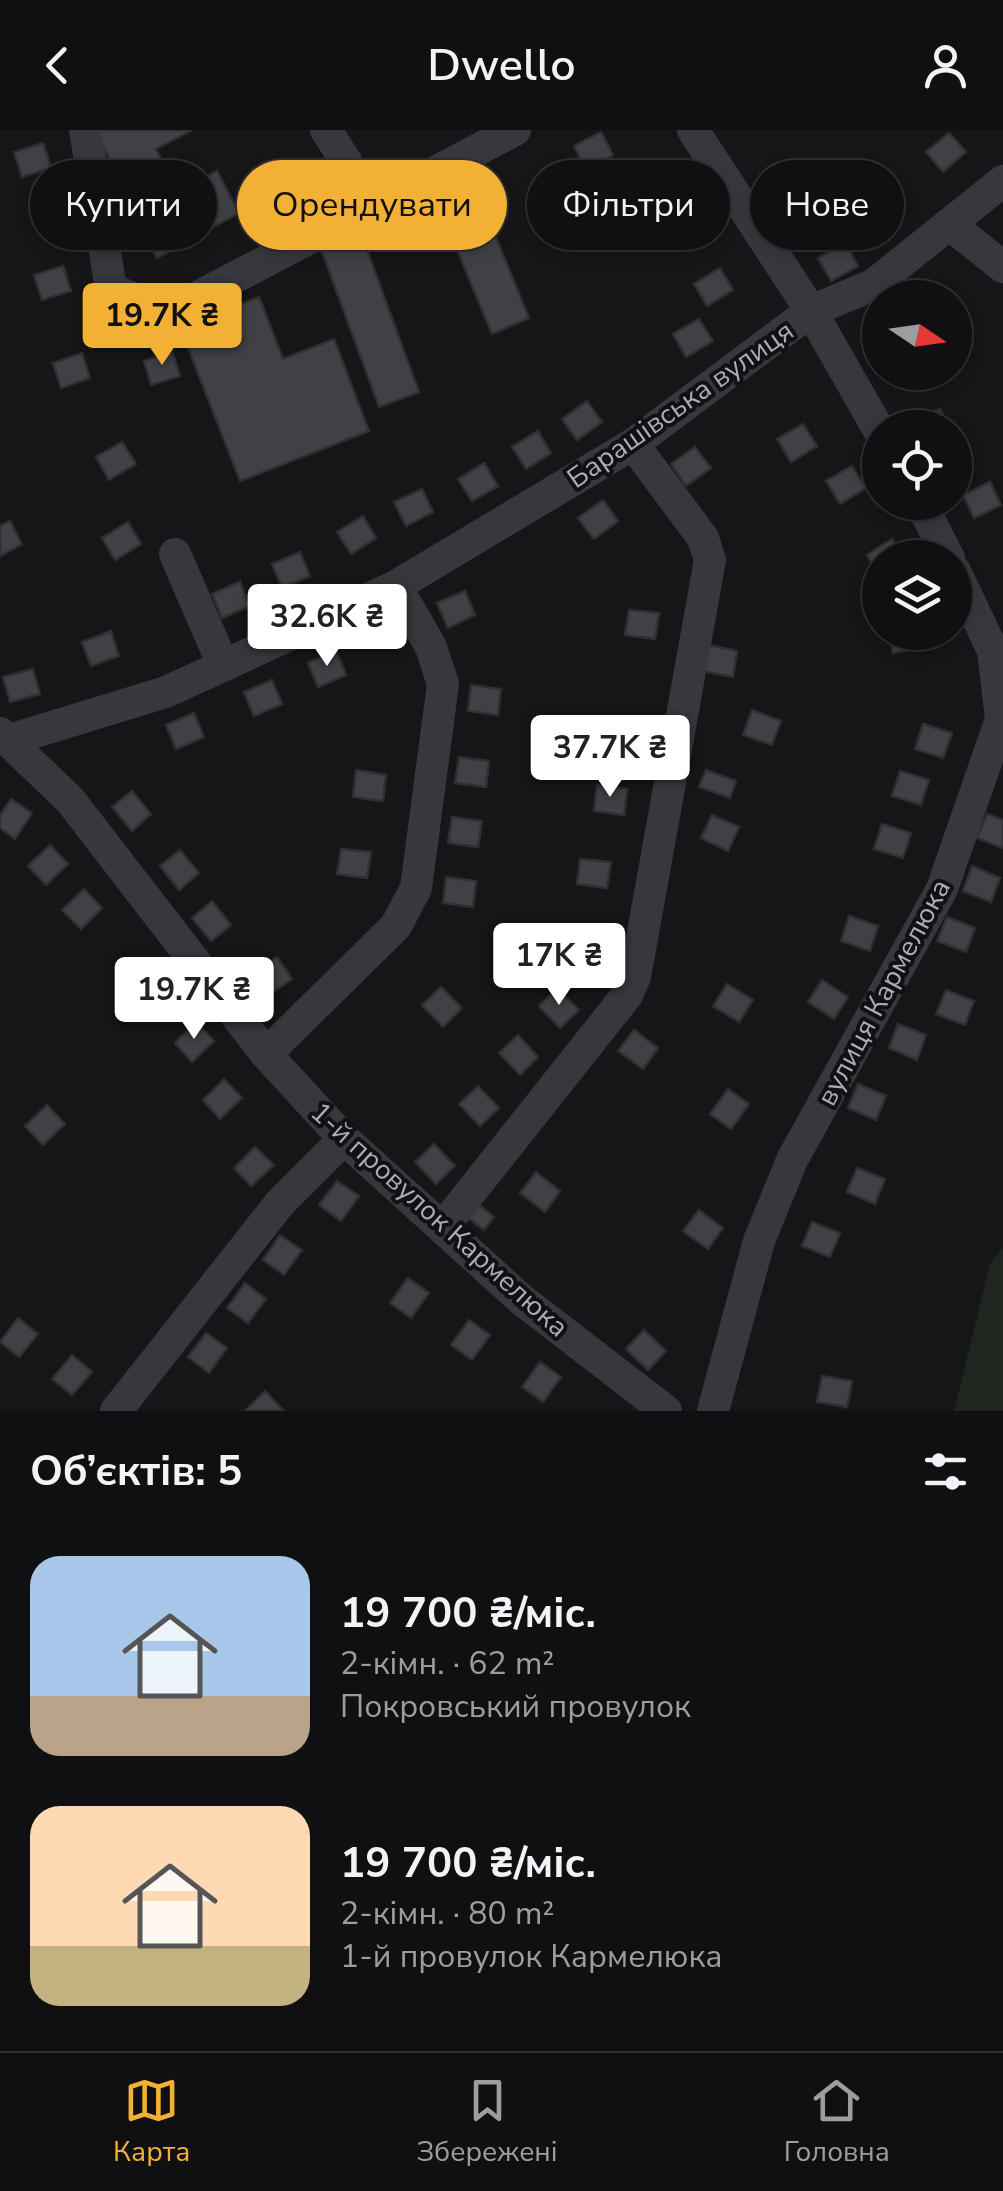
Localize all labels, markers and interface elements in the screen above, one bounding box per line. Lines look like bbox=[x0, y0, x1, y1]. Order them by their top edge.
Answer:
text: Dwello bbox=[427, 35, 576, 96]
icon: back bbox=[30, 38, 85, 93]
icon: person bbox=[918, 38, 973, 93]
chip: Купити bbox=[30, 160, 217, 250]
chip: Орендувати bbox=[237, 160, 507, 250]
chip: Фільтри bbox=[527, 160, 730, 250]
chip: Нове bbox=[750, 160, 904, 250]
north arrow bbox=[862, 280, 972, 390]
map controls bbox=[862, 280, 972, 650]
pin: 19.7K ₴ bbox=[70, 283, 254, 368]
text: 19.7K ₴ bbox=[105, 294, 219, 337]
street label: Барашівська вулиця bbox=[560, 312, 801, 497]
button: locate bbox=[862, 410, 972, 520]
button: layers bbox=[862, 540, 972, 650]
pin: 32.6K ₴ bbox=[235, 584, 419, 669]
text: 32.6K ₴ bbox=[270, 595, 384, 638]
pin: 37.7K ₴ bbox=[518, 715, 702, 800]
text: 37.7K ₴ bbox=[553, 726, 667, 769]
street label: вулиця Кармелюка bbox=[808, 873, 960, 1112]
pin: 17K ₴ bbox=[489, 923, 629, 1008]
text: 17K ₴ bbox=[515, 934, 603, 977]
pin: 19.7K ₴ bbox=[102, 957, 286, 1042]
text: 19.7K ₴ bbox=[137, 968, 251, 1011]
street label: 1-й провулок Кармелюка bbox=[302, 1094, 576, 1346]
text: Об’єктів: 5 bbox=[30, 1443, 242, 1500]
icon: filters bbox=[918, 1444, 973, 1499]
text: 19 700 ₴/міс. bbox=[340, 1585, 596, 1642]
icon: home bbox=[110, 1596, 230, 1716]
text: 2-кімн. · 62 m² bbox=[340, 1642, 554, 1685]
text: Покровський провулок bbox=[340, 1685, 691, 1728]
text: 19 700 ₴/міс. bbox=[340, 1835, 596, 1892]
icon: home bbox=[110, 1846, 230, 1966]
text: 2-кімн. · 80 m² bbox=[340, 1892, 554, 1935]
text: 1-й провулок Кармелюка bbox=[340, 1935, 723, 1978]
tab: Карта bbox=[113, 2073, 190, 2171]
tab: Збережені bbox=[416, 2073, 558, 2171]
tab: Головна bbox=[784, 2073, 890, 2171]

